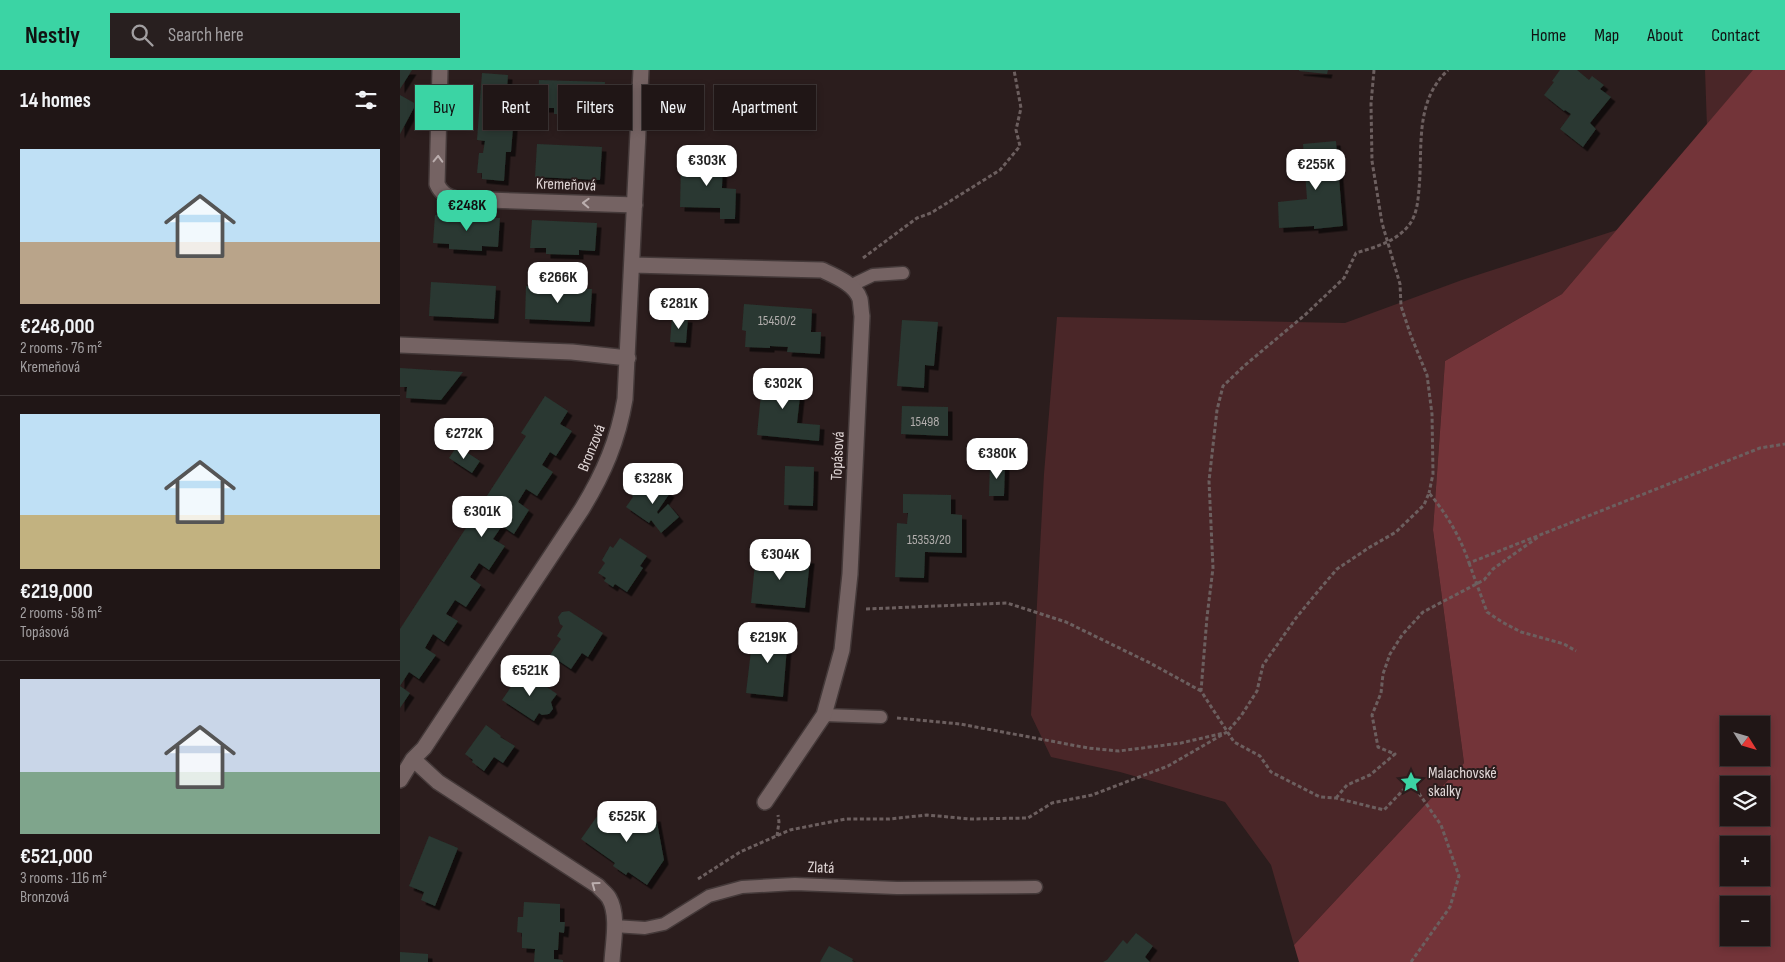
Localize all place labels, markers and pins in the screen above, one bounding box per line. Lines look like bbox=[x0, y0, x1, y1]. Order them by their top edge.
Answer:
pin: €303K bbox=[672, 144, 742, 187]
pin: €255K bbox=[1281, 148, 1351, 191]
pin: €248K bbox=[432, 190, 502, 232]
pin: €266K bbox=[523, 262, 593, 304]
pin: €281K bbox=[644, 288, 714, 330]
pin: €302K bbox=[748, 368, 818, 410]
pin: €272K bbox=[429, 418, 499, 460]
pin: €380K bbox=[962, 438, 1032, 480]
pin: €328K bbox=[618, 462, 688, 505]
pin: €301K bbox=[447, 496, 517, 538]
pin: €304K bbox=[745, 538, 815, 581]
pin: €219K bbox=[733, 622, 803, 664]
pin: €521K bbox=[495, 654, 565, 697]
place label: Malachovské skalky bbox=[1428, 764, 1497, 801]
place icon: Malachovské skalky bbox=[1398, 769, 1424, 795]
pin: €525K bbox=[592, 800, 662, 843]

